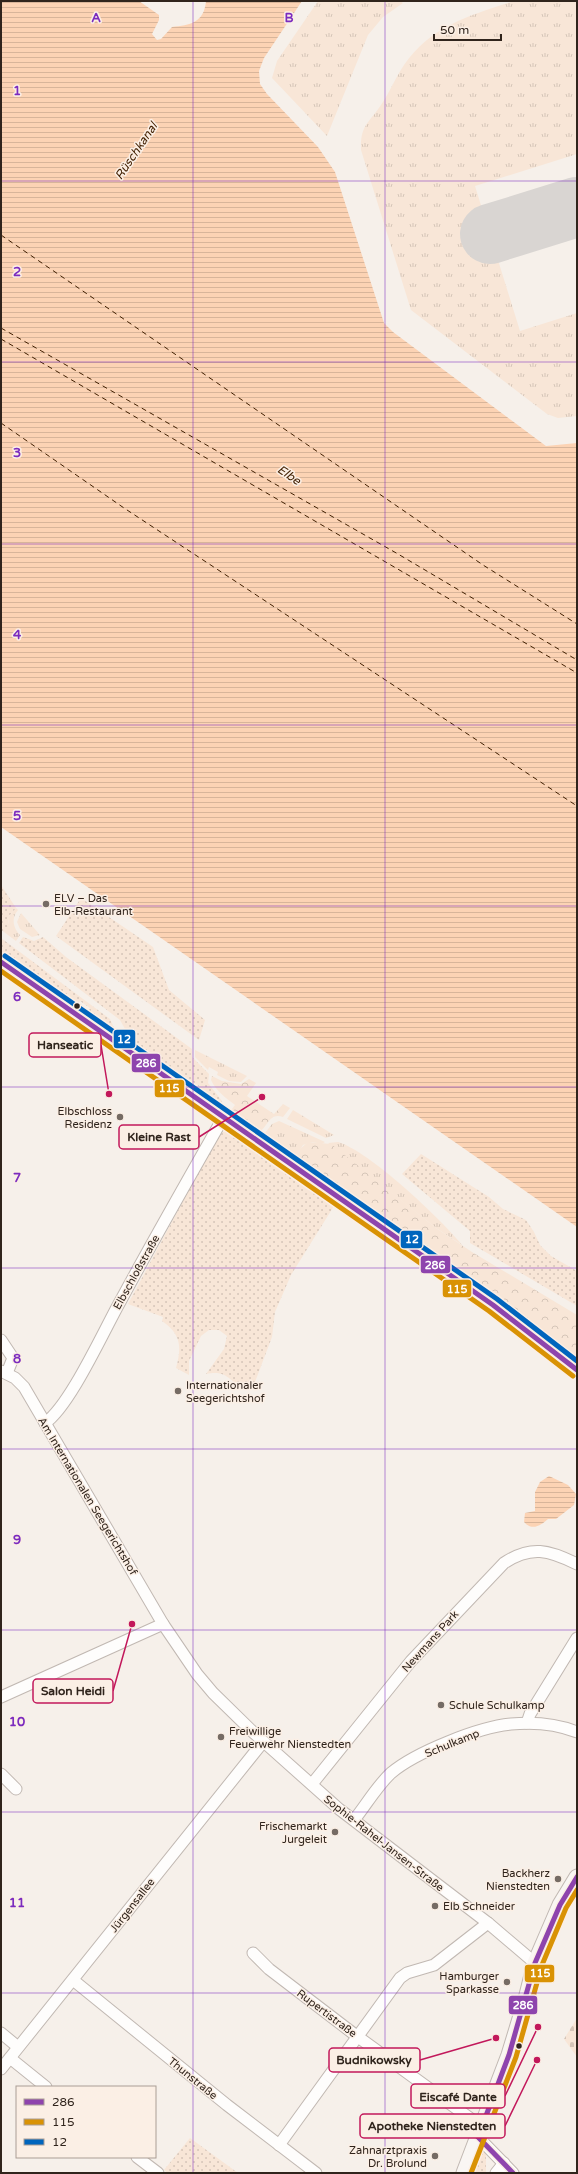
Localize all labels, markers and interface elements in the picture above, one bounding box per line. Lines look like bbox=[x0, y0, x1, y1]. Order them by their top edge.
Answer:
text: A bbox=[91, 10, 101, 26]
text: B bbox=[284, 10, 294, 26]
scale bar bbox=[434, 16, 501, 42]
text: 50 m bbox=[440, 23, 469, 37]
text: 1 bbox=[13, 83, 21, 99]
water label: Rüschkanal bbox=[112, 118, 161, 182]
text: 2 bbox=[13, 264, 21, 280]
text: 3 bbox=[13, 445, 21, 461]
water label: Elbe bbox=[275, 462, 304, 488]
text: 4 bbox=[13, 627, 22, 643]
text: 5 bbox=[13, 808, 21, 824]
place label: ELV – Das Elb-Restaurant bbox=[54, 892, 133, 918]
marker: ELV – Das Elb-Restaurant bbox=[41, 899, 51, 909]
text: 6 bbox=[13, 989, 21, 1005]
unlabelled marker bbox=[72, 1001, 82, 1011]
line badge: 12 bbox=[113, 1029, 136, 1049]
callout: Hanseatic bbox=[29, 1033, 101, 1057]
text: 12 bbox=[117, 1033, 131, 1046]
text: Hanseatic bbox=[37, 1038, 94, 1052]
line badge: 286 bbox=[131, 1053, 161, 1073]
text: 286 bbox=[136, 1057, 156, 1070]
line badge: 115 bbox=[154, 1079, 185, 1098]
text: 115 bbox=[159, 1082, 179, 1095]
place label: Elbschloss Residenz bbox=[57, 1105, 113, 1131]
marker: Elbschloss Residenz bbox=[115, 1112, 125, 1122]
callout: Kleine Rast bbox=[119, 1125, 199, 1149]
text: Kleine Rast bbox=[127, 1130, 191, 1144]
text: 7 bbox=[13, 1170, 21, 1186]
line badge: 12 bbox=[400, 1230, 423, 1249]
street label: Elbschloßstraße bbox=[111, 1233, 162, 1312]
text: 12 bbox=[405, 1233, 419, 1246]
line badge: 286 bbox=[420, 1255, 451, 1274]
text: 286 bbox=[425, 1259, 445, 1272]
line badge: 115 bbox=[442, 1279, 472, 1298]
text: 115 bbox=[447, 1283, 467, 1296]
text: 8 bbox=[13, 1351, 21, 1367]
place label: Internationaler Seegerichtshof bbox=[186, 1379, 266, 1405]
marker: Internationaler Seegerichtshof bbox=[173, 1386, 183, 1396]
street label: Am Internationalen Seegerichtshof bbox=[35, 1415, 140, 1578]
text: 9 bbox=[13, 1532, 21, 1548]
street label: Newmans Park bbox=[399, 1608, 461, 1675]
callout: Salon Heidi bbox=[33, 1679, 113, 1703]
text: Salon Heidi bbox=[41, 1684, 105, 1698]
place label: Schule Schulkamp bbox=[449, 1699, 545, 1712]
marker: Schule Schulkamp bbox=[436, 1700, 446, 1710]
text: 10 bbox=[9, 1714, 25, 1730]
place label: Freiwillige Feuerwehr Nienstedten bbox=[229, 1725, 351, 1751]
street label: Schulkamp bbox=[423, 1727, 481, 1760]
marker: Freiwillige Feuerwehr Nienstedten bbox=[216, 1732, 226, 1742]
street label: Sophie-Rahel-Jansen-Straße bbox=[321, 1793, 446, 1894]
place label: Frischemarkt Jurgeleit bbox=[259, 1820, 327, 1846]
marker: Frischemarkt Jurgeleit bbox=[330, 1827, 340, 1837]
place label: Backherz Nienstedten bbox=[486, 1867, 551, 1893]
marker: Backherz Nienstedten bbox=[553, 1874, 563, 1884]
street label: Jürgensallee bbox=[107, 1876, 158, 1935]
text: 11 bbox=[9, 1895, 25, 1911]
place label: Elb Schneider bbox=[443, 1900, 516, 1913]
marker: Elb Schneider bbox=[430, 1901, 440, 1911]
line badge: 115 bbox=[524, 1964, 555, 1983]
text: 115 bbox=[530, 1967, 550, 1980]
place label: Hamburger Sparkasse bbox=[439, 1970, 500, 1996]
marker: Hamburger Sparkasse bbox=[502, 1977, 512, 1987]
street label: Rupertistraße bbox=[294, 1987, 359, 2040]
line badge: 286 bbox=[508, 1995, 538, 2015]
text: 286 bbox=[513, 1999, 533, 2012]
unlabelled marker bbox=[514, 2041, 524, 2051]
callout: Budnikowsky bbox=[329, 2048, 420, 2072]
text: Budnikowsky bbox=[336, 2053, 412, 2068]
street label: Thunstraße bbox=[165, 2055, 220, 2102]
callout: Eiscafé Dante bbox=[411, 2084, 505, 2108]
legend bbox=[16, 2086, 156, 2158]
text: Eiscafé Dante bbox=[419, 2090, 497, 2104]
text: 286 bbox=[52, 2095, 75, 2109]
callout: Apotheke Nienstedten bbox=[360, 2114, 505, 2138]
text: 115 bbox=[52, 2115, 75, 2129]
text: Apotheke Nienstedten bbox=[368, 2119, 496, 2134]
text: 12 bbox=[52, 2135, 67, 2149]
place label: Zahnarztpraxis Dr. Brolund bbox=[349, 2144, 427, 2170]
marker: Zahnarztpraxis Dr. Brolund bbox=[430, 2151, 440, 2161]

